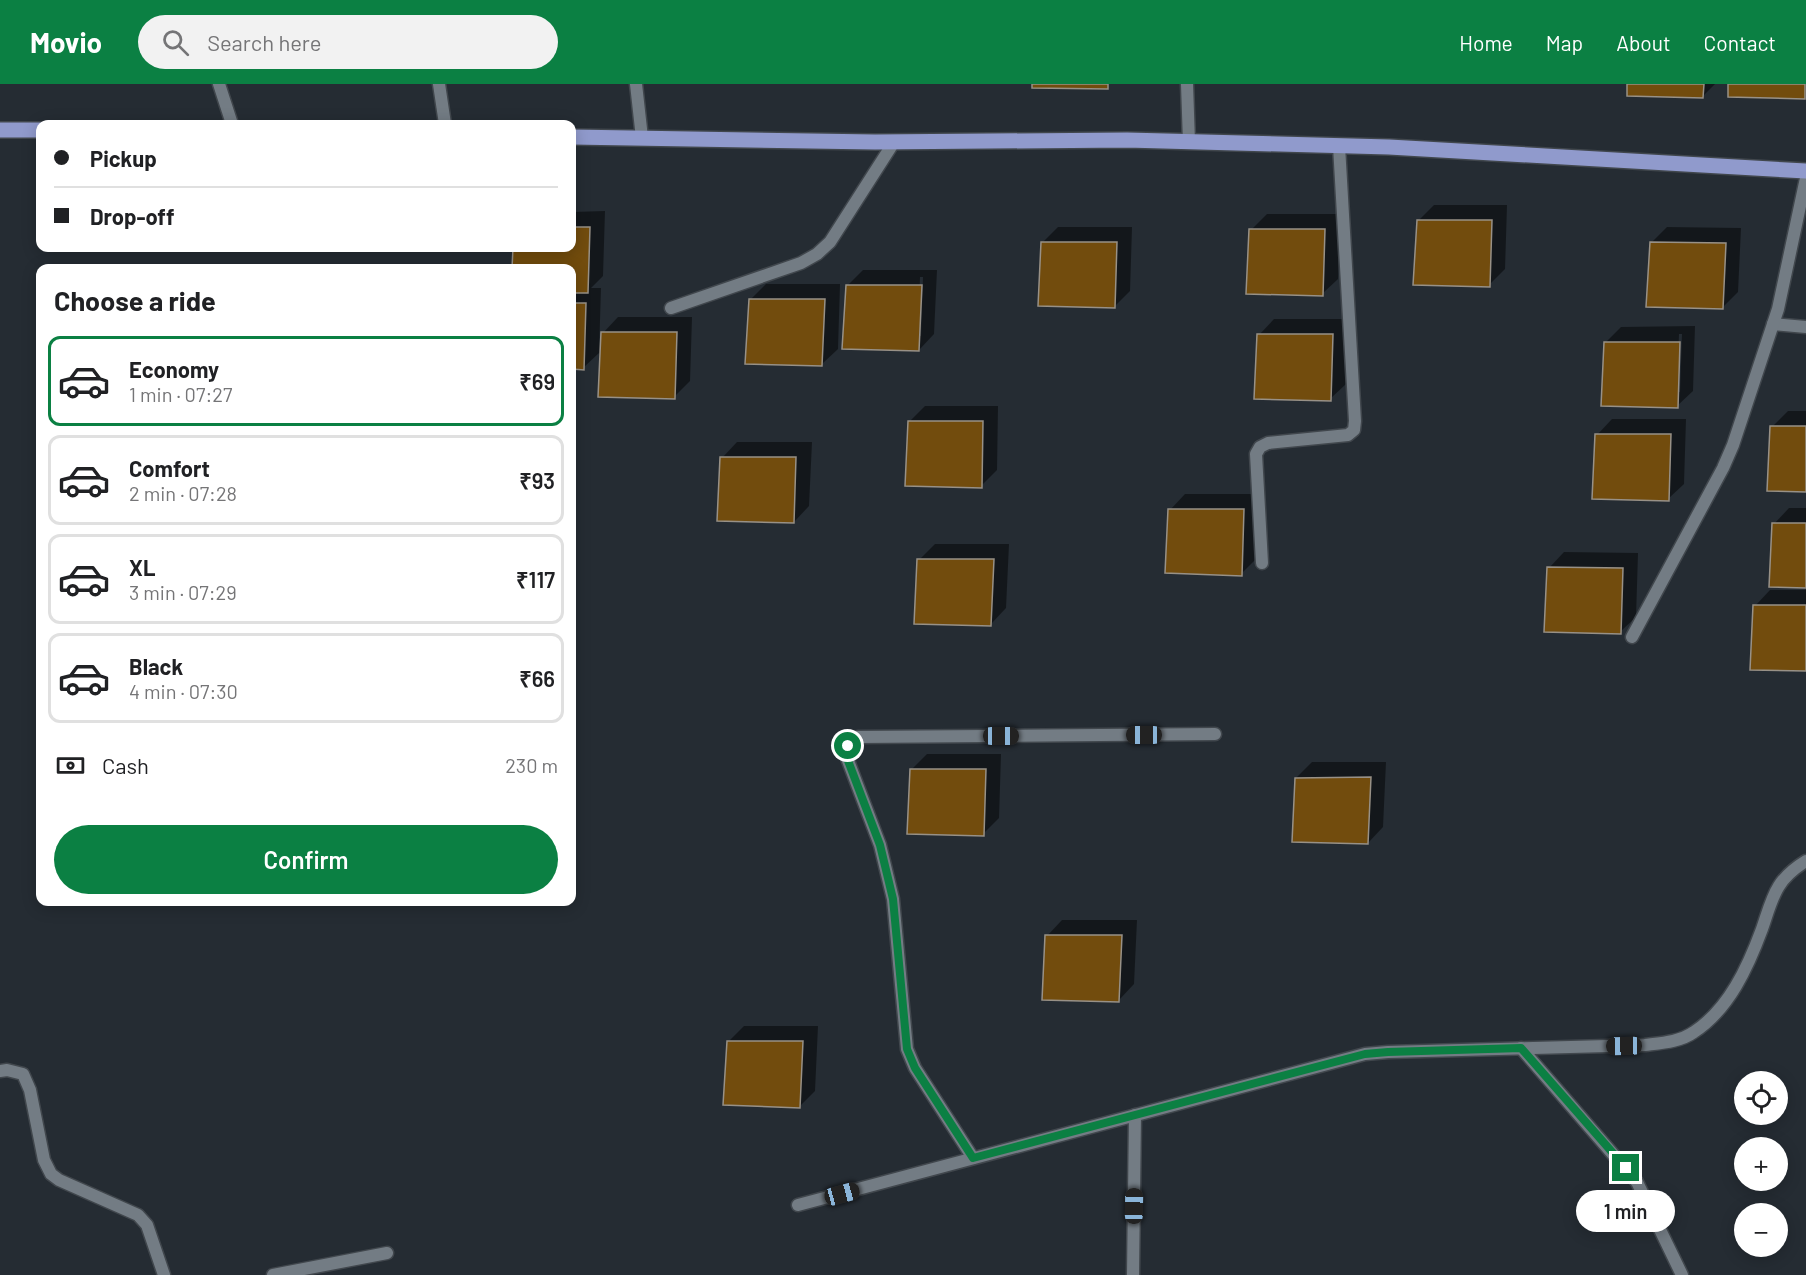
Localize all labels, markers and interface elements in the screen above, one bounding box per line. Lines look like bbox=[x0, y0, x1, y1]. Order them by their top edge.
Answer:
search box bbox=[138, 15, 558, 69]
text: Movio bbox=[30, 25, 102, 59]
icon: search bbox=[159, 26, 192, 59]
text: Search here bbox=[207, 29, 322, 55]
text: Home bbox=[1459, 30, 1513, 55]
text: Map bbox=[1546, 30, 1583, 55]
text: About bbox=[1616, 30, 1671, 55]
text: Contact bbox=[1704, 30, 1776, 55]
text: Pickup bbox=[90, 145, 157, 171]
text: Drop-off bbox=[90, 203, 174, 229]
text: Choose a ride bbox=[54, 284, 216, 316]
icon: car bbox=[57, 354, 111, 408]
text: Economy bbox=[129, 356, 219, 382]
text: ₹69 bbox=[519, 368, 555, 394]
text: 1 min · 07:27 bbox=[129, 382, 232, 406]
icon: car bbox=[57, 453, 111, 507]
text: Comfort bbox=[129, 455, 210, 481]
text: ₹93 bbox=[519, 467, 555, 493]
text: 2 min · 07:28 bbox=[129, 481, 237, 505]
icon: car bbox=[57, 552, 111, 606]
text: XL bbox=[129, 554, 155, 580]
text: ₹117 bbox=[516, 566, 555, 592]
text: 3 min · 07:29 bbox=[129, 580, 237, 604]
icon: car bbox=[57, 651, 111, 705]
text: Black bbox=[129, 653, 183, 679]
text: ₹66 bbox=[519, 665, 555, 691]
text: 4 min · 07:30 bbox=[129, 679, 238, 703]
car bbox=[1126, 726, 1162, 744]
car bbox=[983, 727, 1019, 745]
route start bbox=[834, 732, 861, 759]
icon: cash bbox=[54, 749, 87, 782]
text: Cash bbox=[102, 752, 149, 778]
text: 230 m bbox=[505, 753, 558, 777]
button: Confirm bbox=[54, 825, 558, 894]
car bbox=[1606, 1037, 1642, 1055]
map controls bbox=[1734, 1071, 1788, 1257]
button: locate bbox=[1734, 1071, 1788, 1125]
button: + bbox=[1734, 1137, 1788, 1191]
route end bbox=[1612, 1154, 1639, 1181]
car bbox=[822, 1181, 862, 1207]
car bbox=[1125, 1188, 1143, 1224]
callout: 1 min bbox=[1576, 1189, 1676, 1231]
text: 1 min bbox=[1604, 1199, 1647, 1223]
button: − bbox=[1734, 1203, 1788, 1257]

